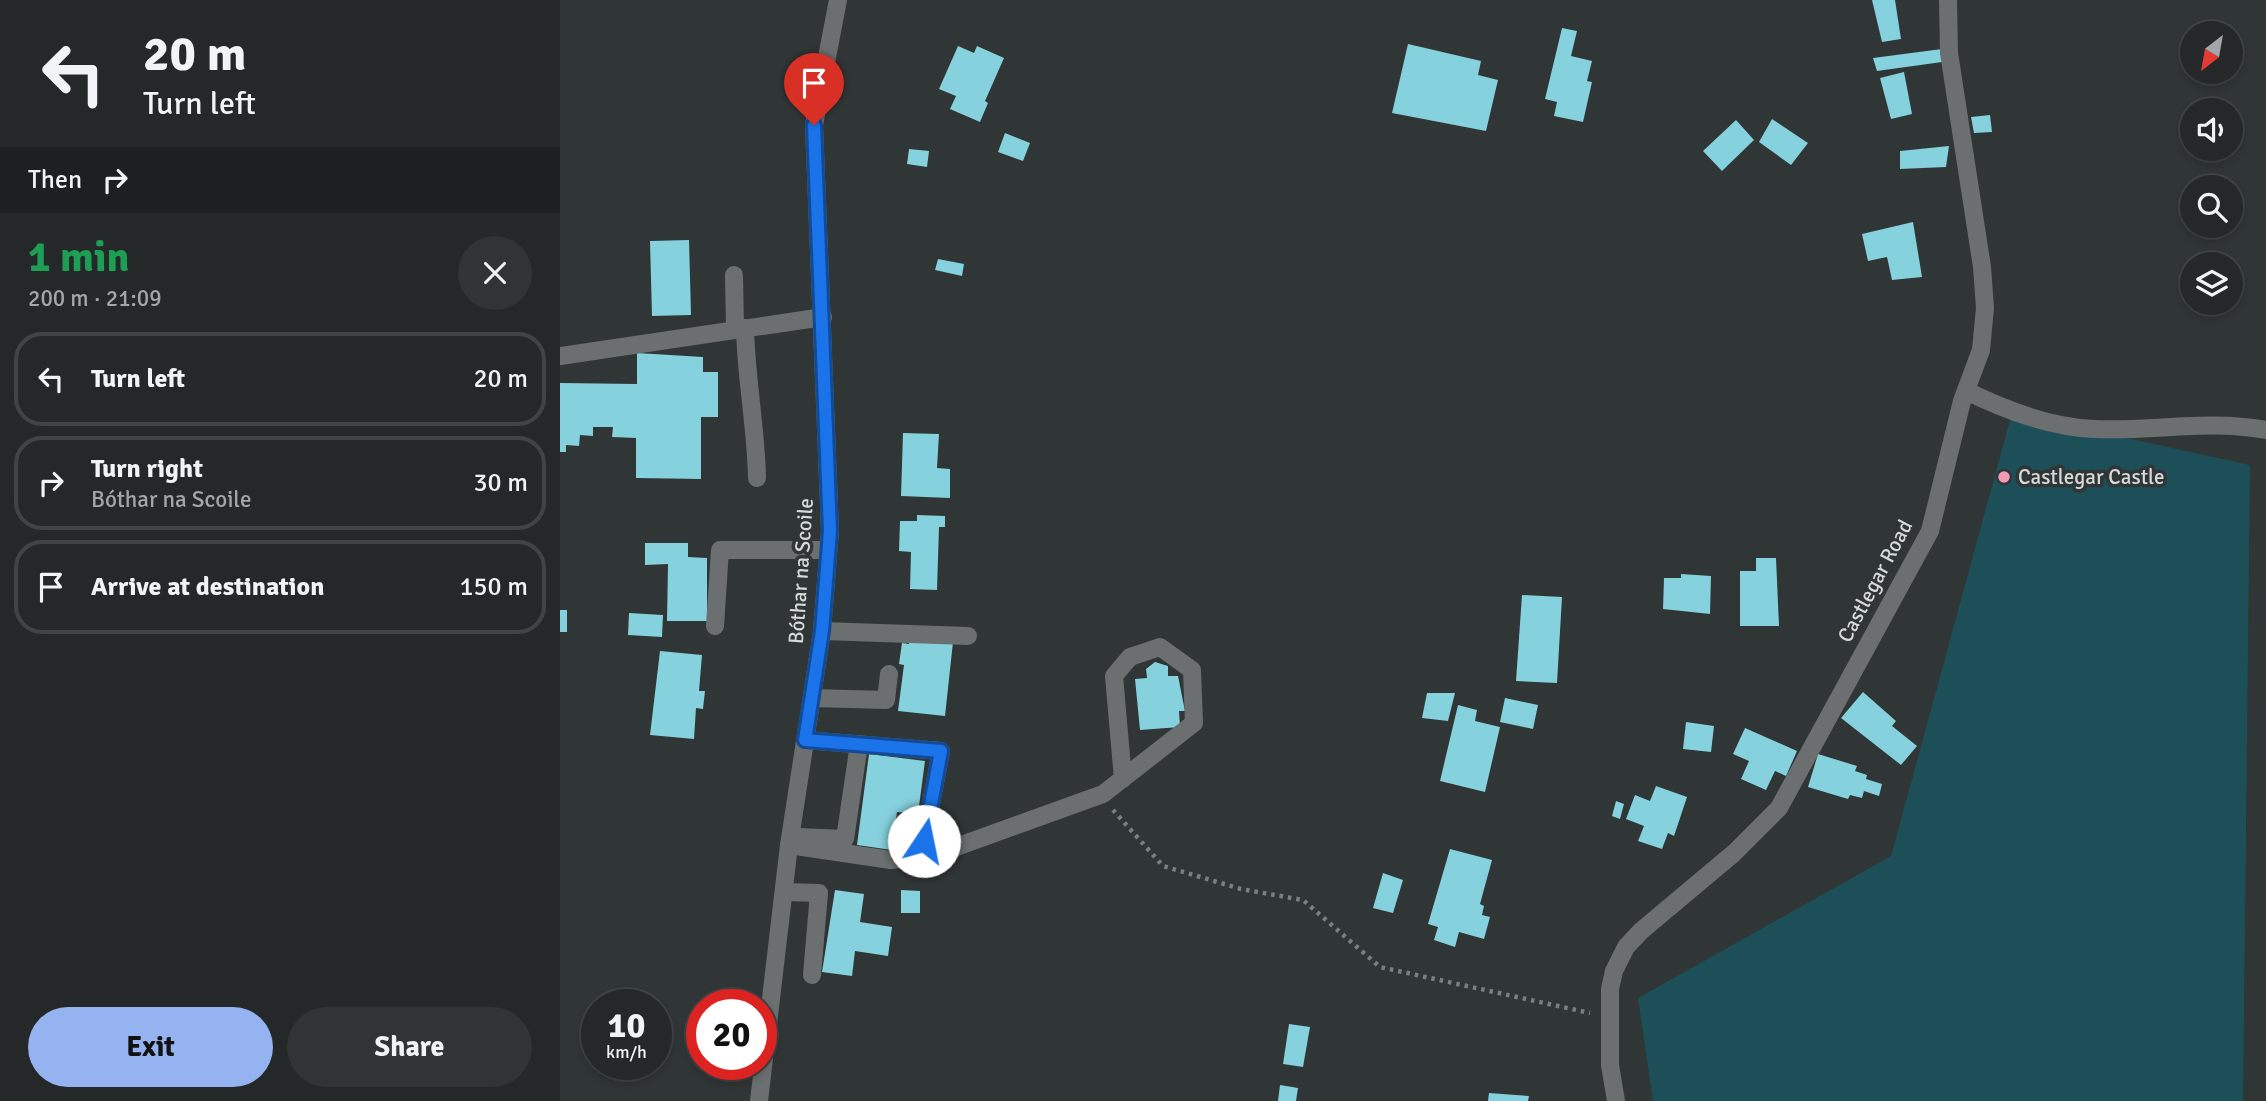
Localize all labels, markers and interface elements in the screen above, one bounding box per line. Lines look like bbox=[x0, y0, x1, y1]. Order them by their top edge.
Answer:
north arrow bbox=[2180, 21, 2244, 84]
map controls bbox=[2180, 21, 2243, 315]
text: 20 m bbox=[143, 24, 246, 84]
icon: left bbox=[28, 28, 119, 119]
pin bbox=[784, 53, 844, 125]
icon: arrive bbox=[795, 64, 833, 102]
text: Turn left bbox=[143, 84, 256, 123]
button: sound bbox=[2180, 98, 2243, 161]
icon: right bbox=[96, 161, 134, 199]
text: Then bbox=[28, 164, 82, 196]
button: search bbox=[2180, 175, 2243, 238]
text: 1 min bbox=[28, 232, 129, 283]
button: close bbox=[458, 236, 532, 310]
button: layers bbox=[2180, 252, 2243, 315]
text: 200 m · 21:09 bbox=[28, 284, 162, 313]
icon: left bbox=[32, 360, 70, 398]
text: Turn left bbox=[91, 363, 185, 395]
text: 20 m bbox=[473, 363, 528, 395]
text: Turn right bbox=[91, 453, 203, 485]
icon: right bbox=[32, 464, 70, 502]
place label: Castlegar Castle bbox=[2018, 464, 2164, 490]
text: 30 m bbox=[473, 467, 528, 499]
marker: Castlegar Castle bbox=[1996, 469, 2012, 485]
text: Bóthar na Scoile bbox=[91, 485, 251, 514]
street label: Bóthar na Scoile bbox=[783, 497, 819, 645]
street label: Castlegar Road bbox=[1832, 515, 1918, 647]
icon: arrive bbox=[32, 568, 70, 606]
text: Arrive at destination bbox=[91, 571, 324, 603]
text: 150 m bbox=[459, 571, 528, 603]
position arrow bbox=[887, 804, 961, 878]
speed limit sign: 20 bbox=[686, 989, 777, 1080]
text: 10 bbox=[608, 1004, 645, 1047]
button: Exit bbox=[28, 1007, 273, 1087]
button: Share bbox=[287, 1007, 532, 1087]
text: km/h bbox=[606, 1041, 647, 1063]

